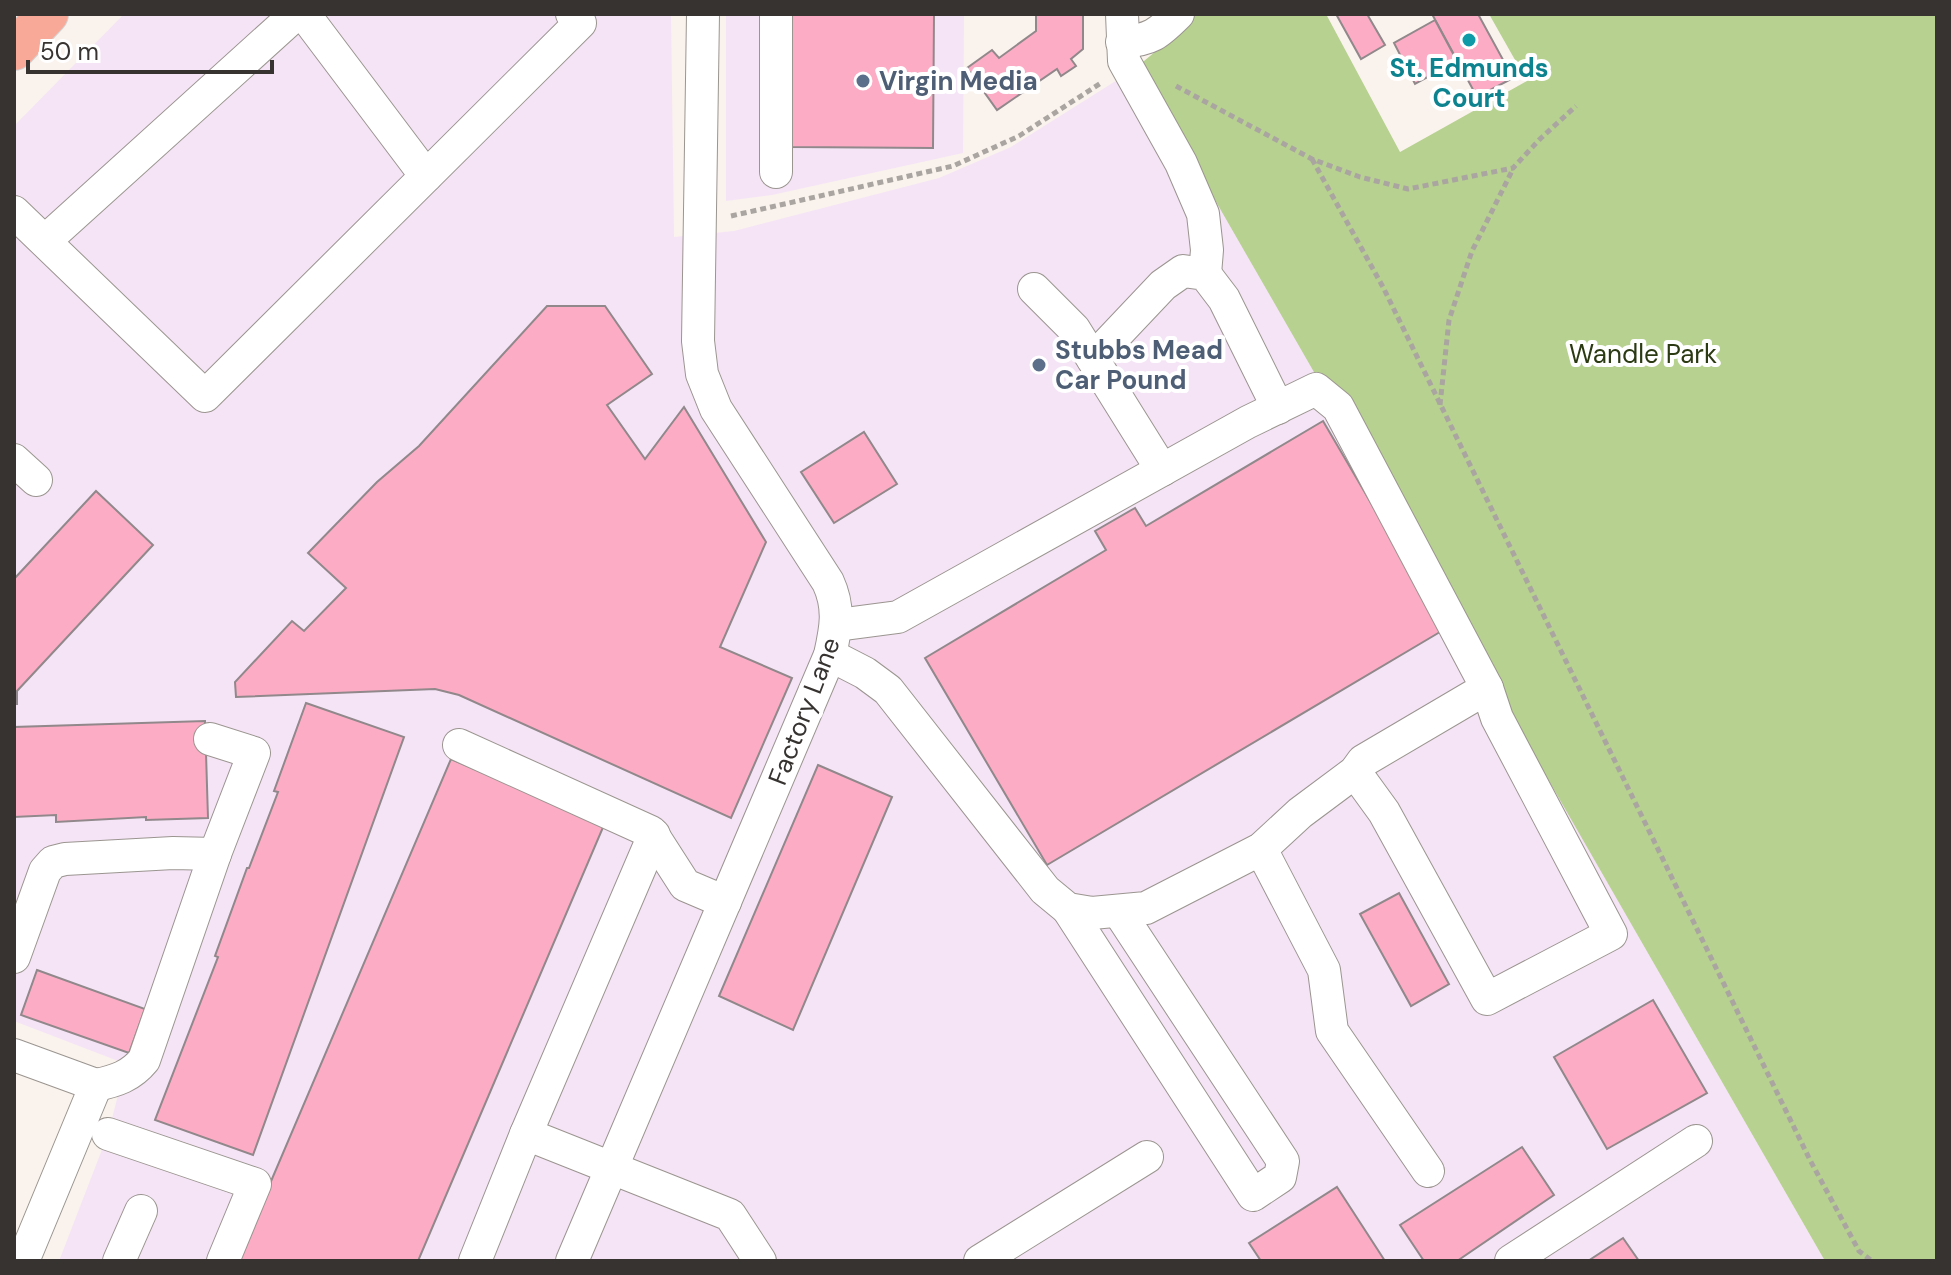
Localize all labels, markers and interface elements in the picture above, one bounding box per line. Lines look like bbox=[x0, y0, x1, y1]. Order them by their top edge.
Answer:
scale bar bbox=[28, 24, 272, 74]
marker: St. Edmunds Court bbox=[1460, 31, 1478, 49]
text: 50 m bbox=[40, 36, 99, 67]
place label: St. Edmunds Court bbox=[1389, 51, 1549, 115]
place label: Virgin Media bbox=[879, 64, 1038, 98]
marker: Virgin Media bbox=[854, 72, 872, 90]
place label: Stubbs Mead Car Pound bbox=[1055, 333, 1223, 397]
park label: Wandle Park bbox=[1569, 337, 1717, 371]
marker: Stubbs Mead Car Pound bbox=[1030, 356, 1048, 374]
street label: Factory Lane bbox=[760, 632, 848, 790]

